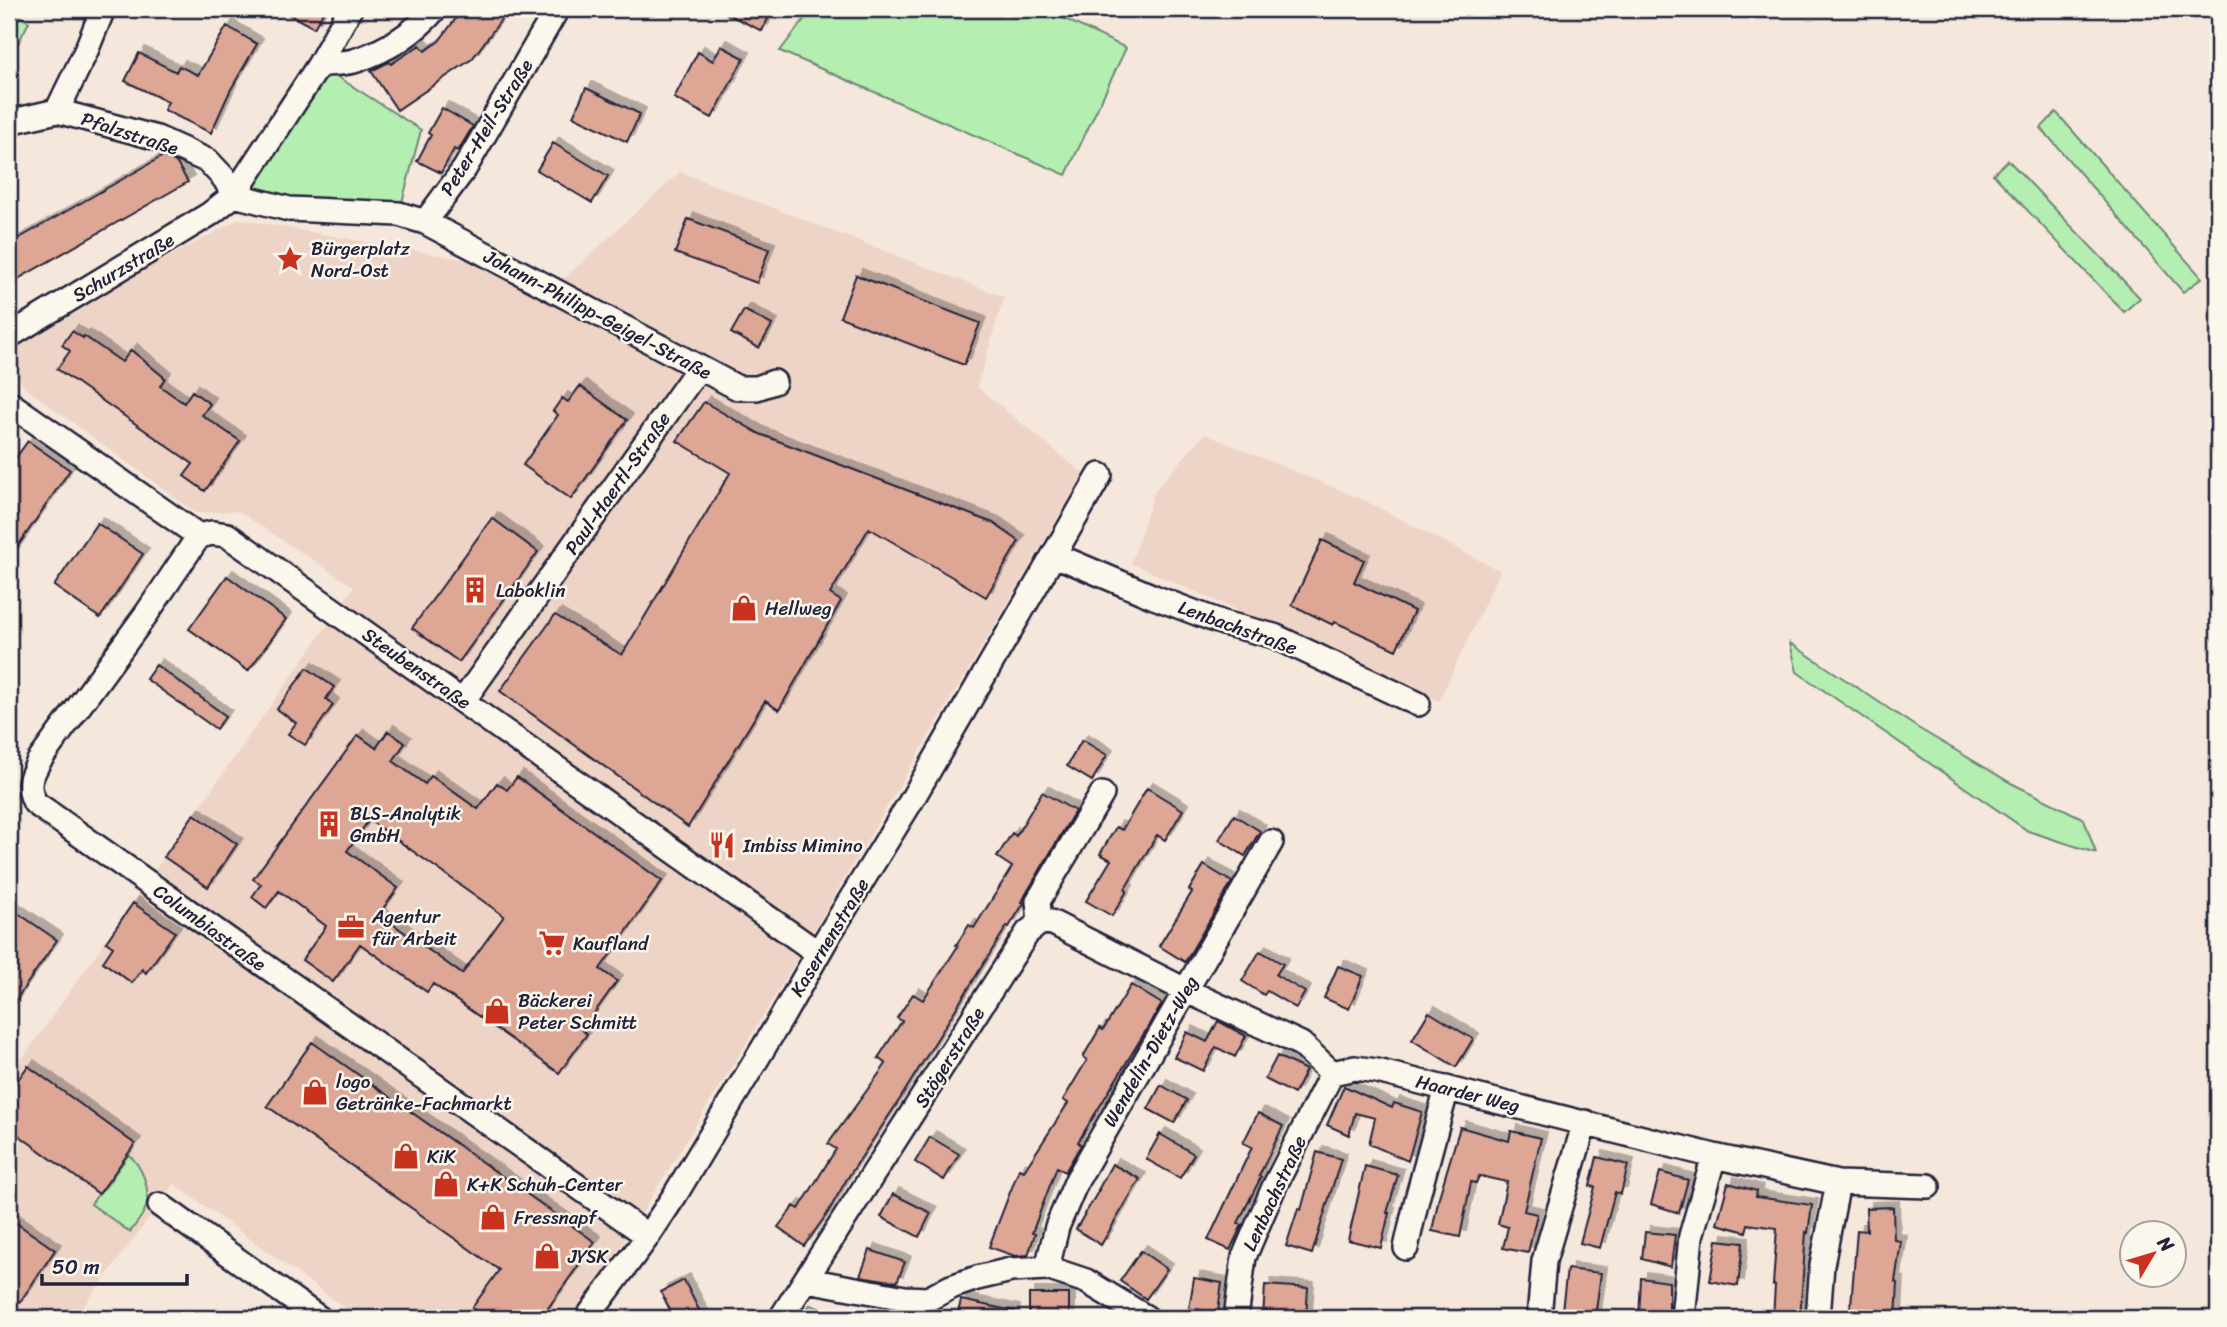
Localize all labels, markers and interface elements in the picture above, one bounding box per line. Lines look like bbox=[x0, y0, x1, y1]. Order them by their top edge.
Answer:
street label: Peter-Heil-Straße bbox=[431, 52, 542, 202]
street label: Pfalzstraße bbox=[77, 102, 183, 165]
street label: Schurzstraße bbox=[66, 224, 181, 311]
place label: Bürgerplatz Nord-Ost bbox=[311, 232, 411, 287]
street label: Johann-Philipp-Geigel-Straße bbox=[477, 240, 718, 389]
place icon: Bürgerplatz Nord-Ost bbox=[275, 244, 305, 274]
street label: Paul-Haertl-Straße bbox=[556, 405, 679, 562]
place label: Laboklin bbox=[496, 574, 565, 607]
building icon: Laboklin bbox=[460, 575, 490, 605]
street label: Lenbachstraße bbox=[1174, 591, 1302, 664]
place label: Hellweg bbox=[765, 592, 832, 625]
shop icon: Hellweg bbox=[729, 593, 759, 623]
street label: Steubenstraße bbox=[355, 618, 478, 718]
place label: BLS-Analytik GmbH bbox=[350, 797, 461, 852]
building icon: BLS-Analytik GmbH bbox=[314, 809, 344, 839]
place label: Imbiss Mimino bbox=[742, 829, 863, 862]
restaurant icon: Imbiss Mimino bbox=[707, 830, 737, 860]
street label: Kasernenstraße bbox=[781, 871, 878, 1003]
street label: Columbiastraße bbox=[146, 875, 273, 980]
place label: Agentur für Arbeit bbox=[371, 900, 457, 955]
office icon: Agentur für Arbeit bbox=[336, 912, 366, 942]
place label: Kaufland bbox=[573, 927, 650, 960]
supermarket icon: Kaufland bbox=[537, 928, 567, 958]
street label: Wendelin-Dietz-Weg bbox=[1094, 969, 1208, 1133]
place label: Bäckerei Peter Schmitt bbox=[518, 984, 637, 1039]
shop icon: Bäckerei Peter Schmitt bbox=[482, 996, 512, 1026]
street label: Stögerstraße bbox=[905, 1000, 994, 1114]
place label: logo Getränke-Fachmarkt bbox=[336, 1065, 512, 1120]
street label: Haarder Weg bbox=[1412, 1065, 1524, 1122]
shop icon: logo Getränke-Fachmarkt bbox=[300, 1077, 330, 1107]
street label: Lenbachstraße bbox=[1233, 1130, 1316, 1257]
place label: KiK bbox=[427, 1140, 457, 1173]
shop icon: KiK bbox=[391, 1141, 421, 1171]
place label: K+K Schuh-Center bbox=[467, 1168, 624, 1201]
shop icon: K+K Schuh-Center bbox=[431, 1169, 461, 1199]
place label: Fressnapf bbox=[514, 1201, 598, 1234]
shop icon: Fressnapf bbox=[478, 1202, 508, 1232]
north arrow bbox=[2118, 1218, 2188, 1288]
text: N bbox=[2148, 1228, 2184, 1260]
place label: JYSK bbox=[567, 1240, 609, 1273]
shop icon: JYSK bbox=[532, 1241, 562, 1271]
scale bar bbox=[42, 1243, 187, 1287]
text: 50 m bbox=[52, 1248, 100, 1286]

